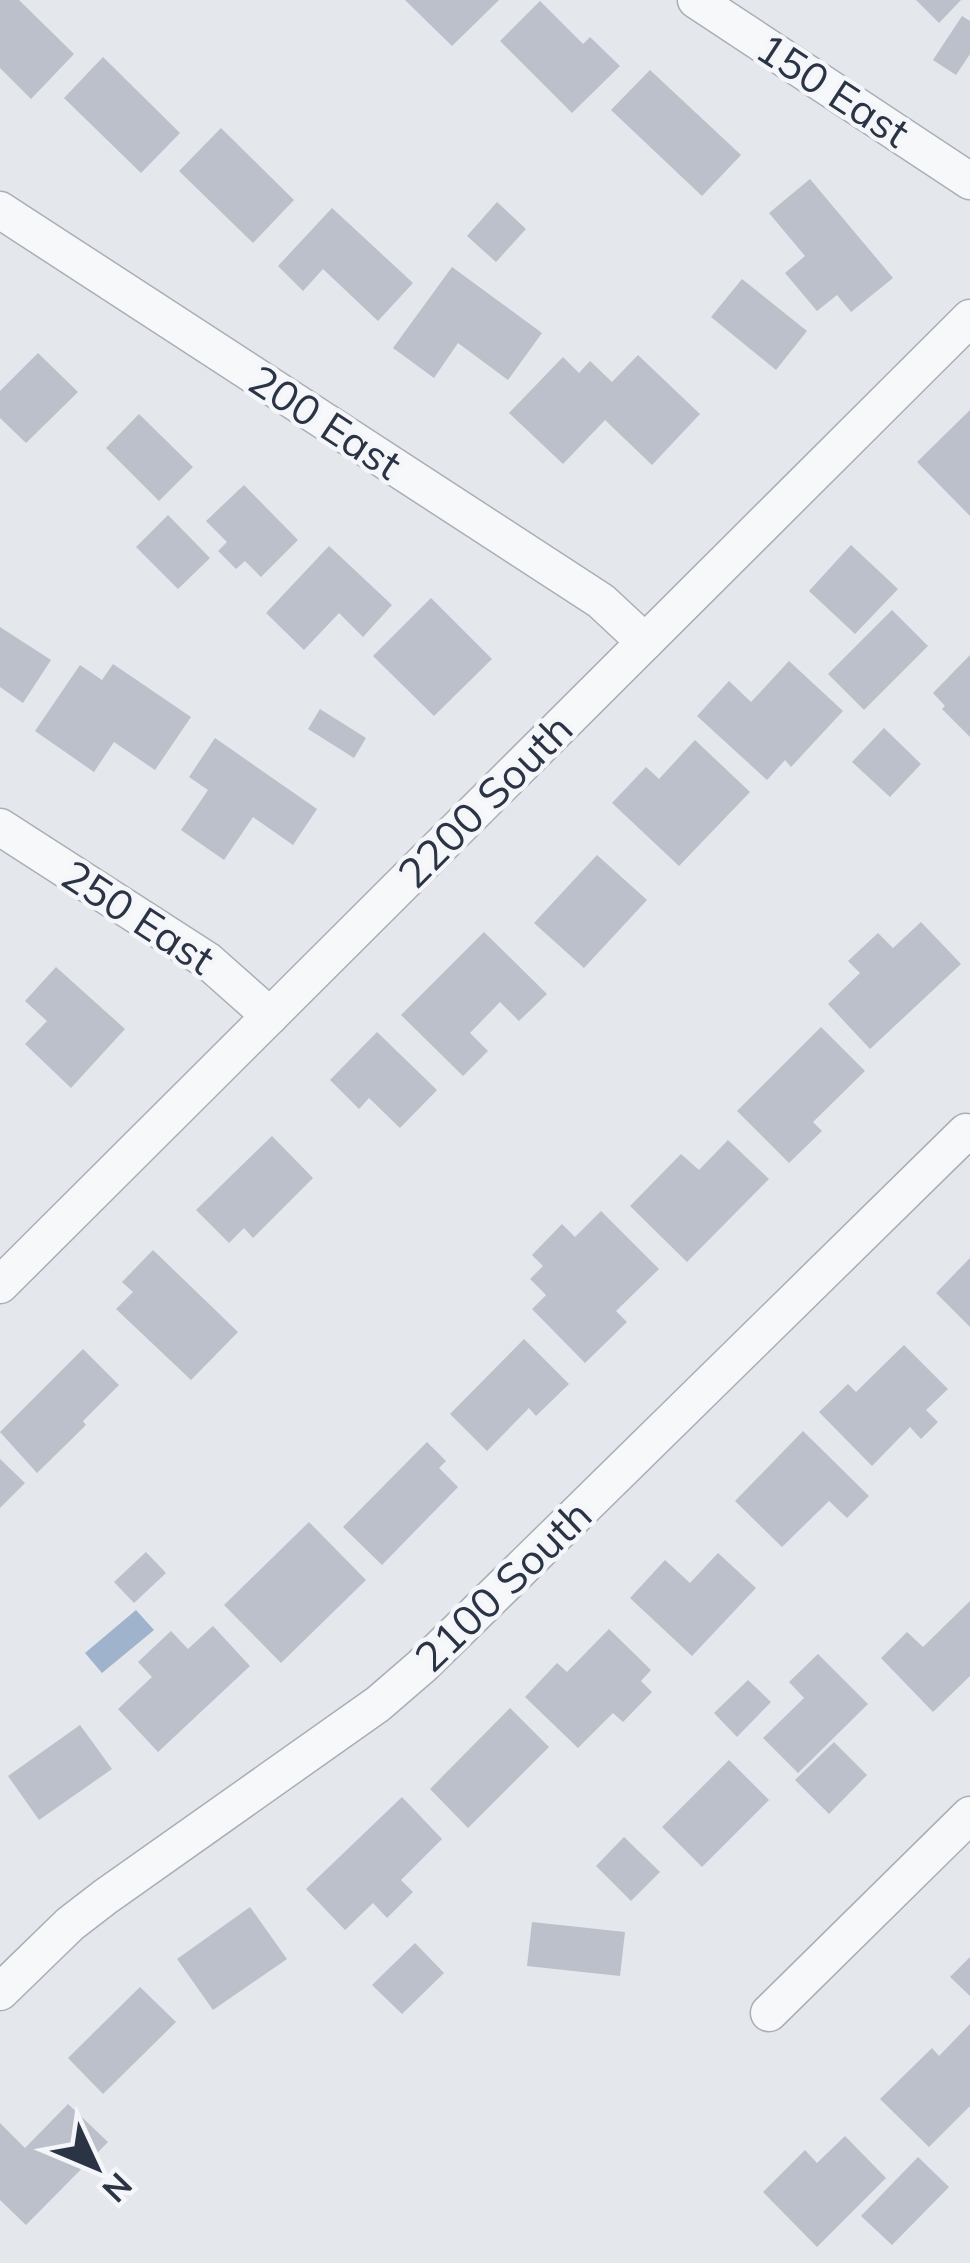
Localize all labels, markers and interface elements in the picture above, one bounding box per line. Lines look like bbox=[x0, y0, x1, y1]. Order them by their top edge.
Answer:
street label: 150 East bbox=[747, 21, 920, 158]
street label: 200 East bbox=[239, 353, 412, 490]
street label: 2200 South bbox=[386, 702, 583, 899]
street label: 250 East bbox=[52, 848, 225, 985]
street label: 2100 South bbox=[403, 1488, 602, 1683]
north arrow bbox=[36, 2107, 156, 2227]
text: N bbox=[95, 2165, 141, 2211]

